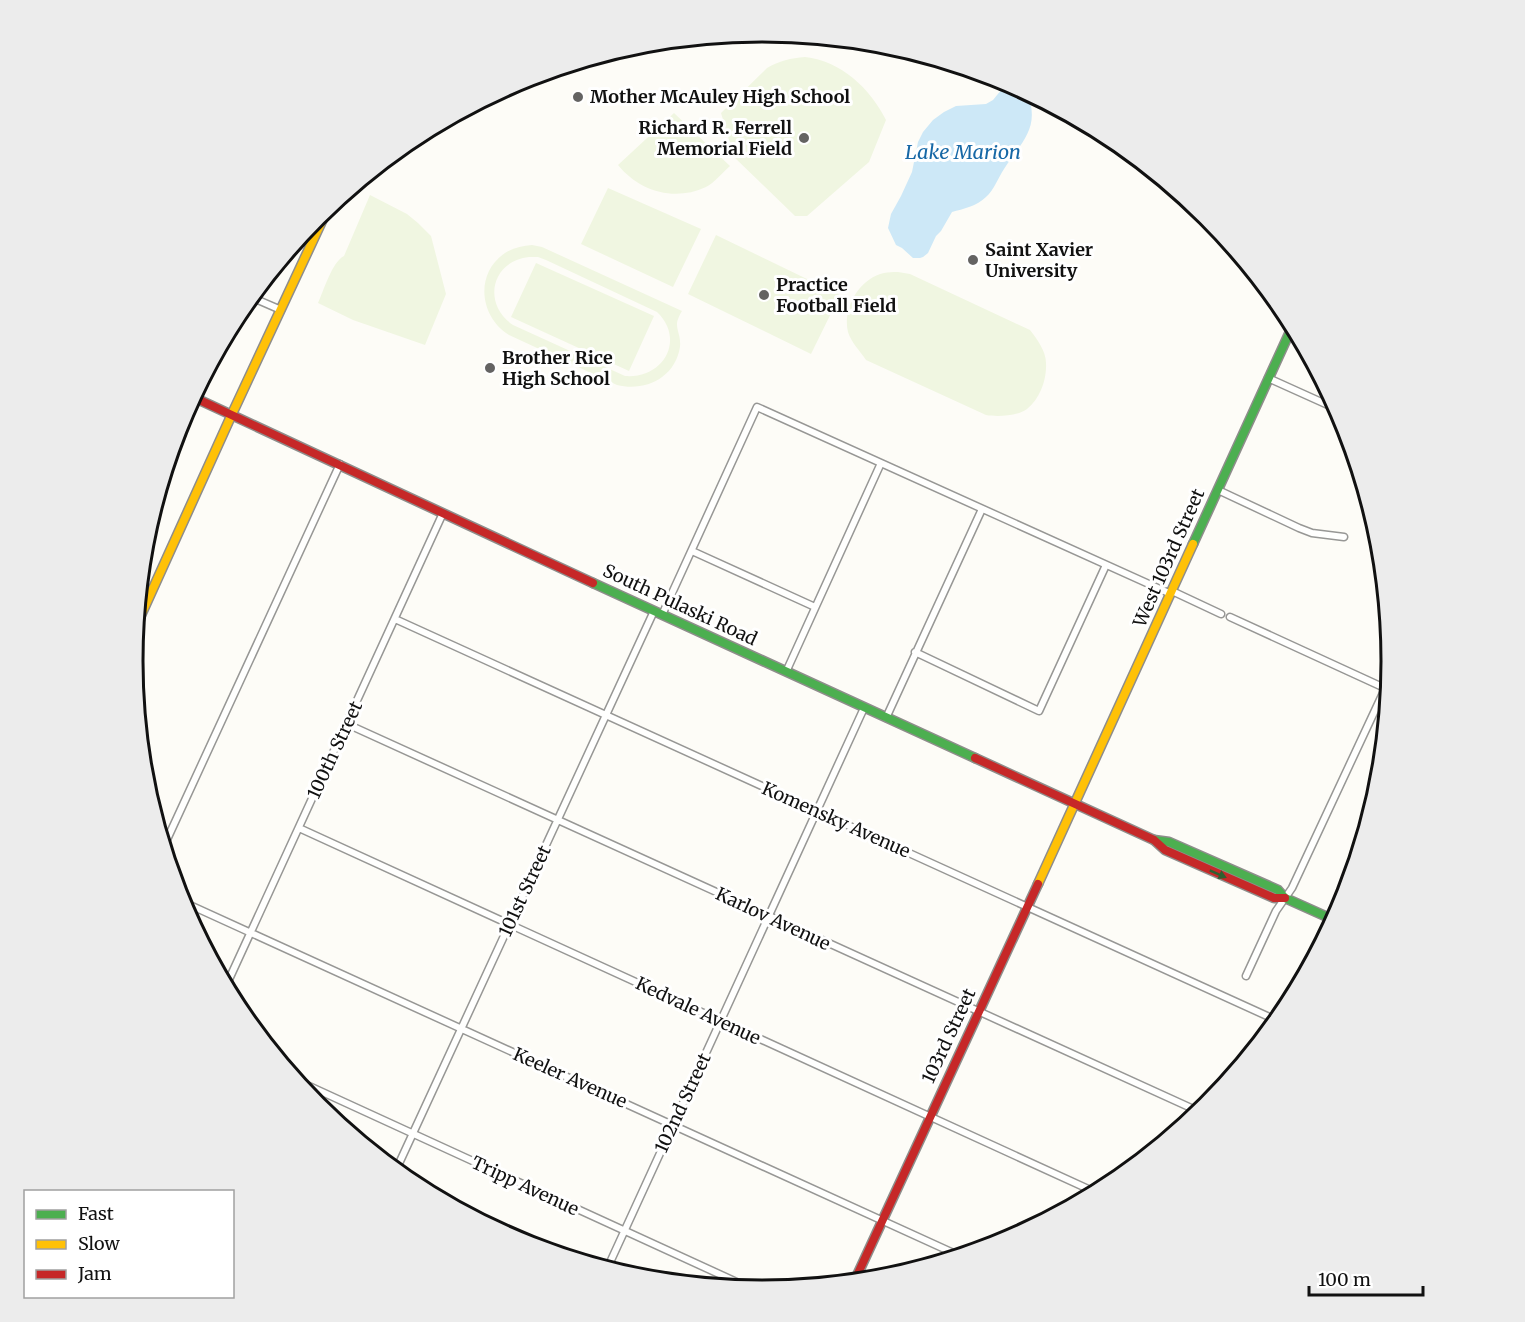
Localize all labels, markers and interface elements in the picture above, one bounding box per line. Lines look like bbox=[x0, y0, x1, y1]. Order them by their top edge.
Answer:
place label: Mother McAuley High School bbox=[590, 85, 850, 108]
marker: Mother McAuley High School bbox=[571, 90, 585, 104]
place label: Richard R. Ferrell Memorial Field bbox=[638, 116, 792, 160]
marker: Richard R. Ferrell Memorial Field bbox=[797, 131, 811, 145]
water label: Lake Marion bbox=[905, 139, 1021, 164]
place label: Saint Xavier University bbox=[985, 238, 1093, 282]
marker: Saint Xavier University bbox=[966, 253, 980, 267]
place label: Practice Football Field bbox=[776, 273, 896, 317]
marker: Practice Football Field bbox=[757, 288, 771, 302]
place label: Brother Rice High School bbox=[502, 346, 613, 390]
marker: Brother Rice High School bbox=[483, 361, 497, 375]
street label: West 103rd Street bbox=[1127, 485, 1209, 631]
street label: South Pulaski Road bbox=[599, 559, 761, 650]
street label: 100th Street bbox=[302, 697, 367, 802]
street label: Komensky Avenue bbox=[758, 776, 914, 863]
street label: 101st Street bbox=[493, 842, 556, 940]
one-way arrow bbox=[1210, 869, 1228, 879]
street label: Karlov Avenue bbox=[712, 882, 834, 955]
street label: Kedvale Avenue bbox=[632, 972, 764, 1050]
street label: 103rd Street bbox=[917, 985, 981, 1087]
street label: Keeler Avenue bbox=[510, 1042, 631, 1113]
street label: 102nd Street bbox=[649, 1049, 716, 1156]
street label: Tripp Avenue bbox=[468, 1151, 583, 1220]
legend bbox=[24, 1190, 234, 1298]
text: Fast bbox=[78, 1202, 114, 1225]
text: Slow bbox=[78, 1232, 121, 1255]
scale bar bbox=[1309, 1259, 1423, 1297]
text: Jam bbox=[77, 1262, 112, 1285]
text: 100 m bbox=[1318, 1268, 1371, 1291]

